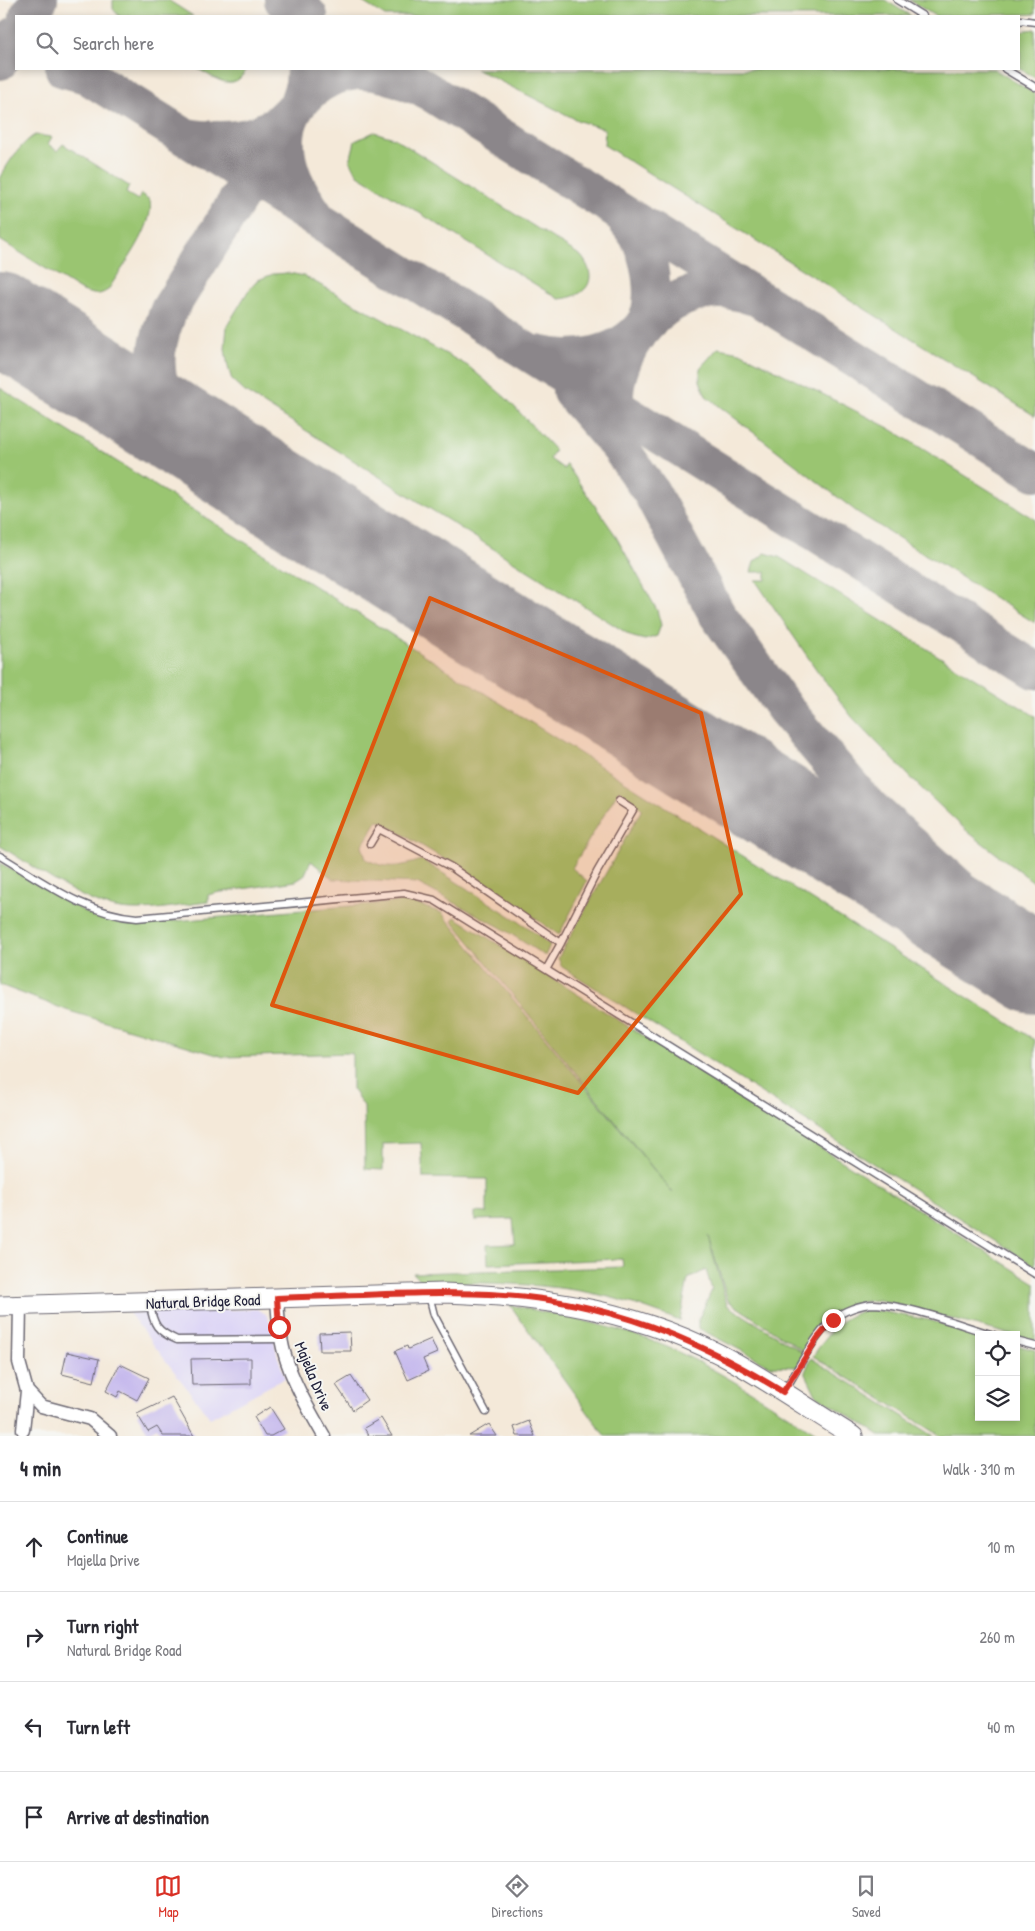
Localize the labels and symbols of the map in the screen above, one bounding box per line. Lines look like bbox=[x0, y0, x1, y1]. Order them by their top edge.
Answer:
street label: Natural Bridge Road bbox=[145, 1288, 261, 1314]
route end bbox=[822, 1309, 845, 1332]
route start bbox=[268, 1316, 291, 1339]
street label: Majella Drive bbox=[290, 1338, 339, 1414]

